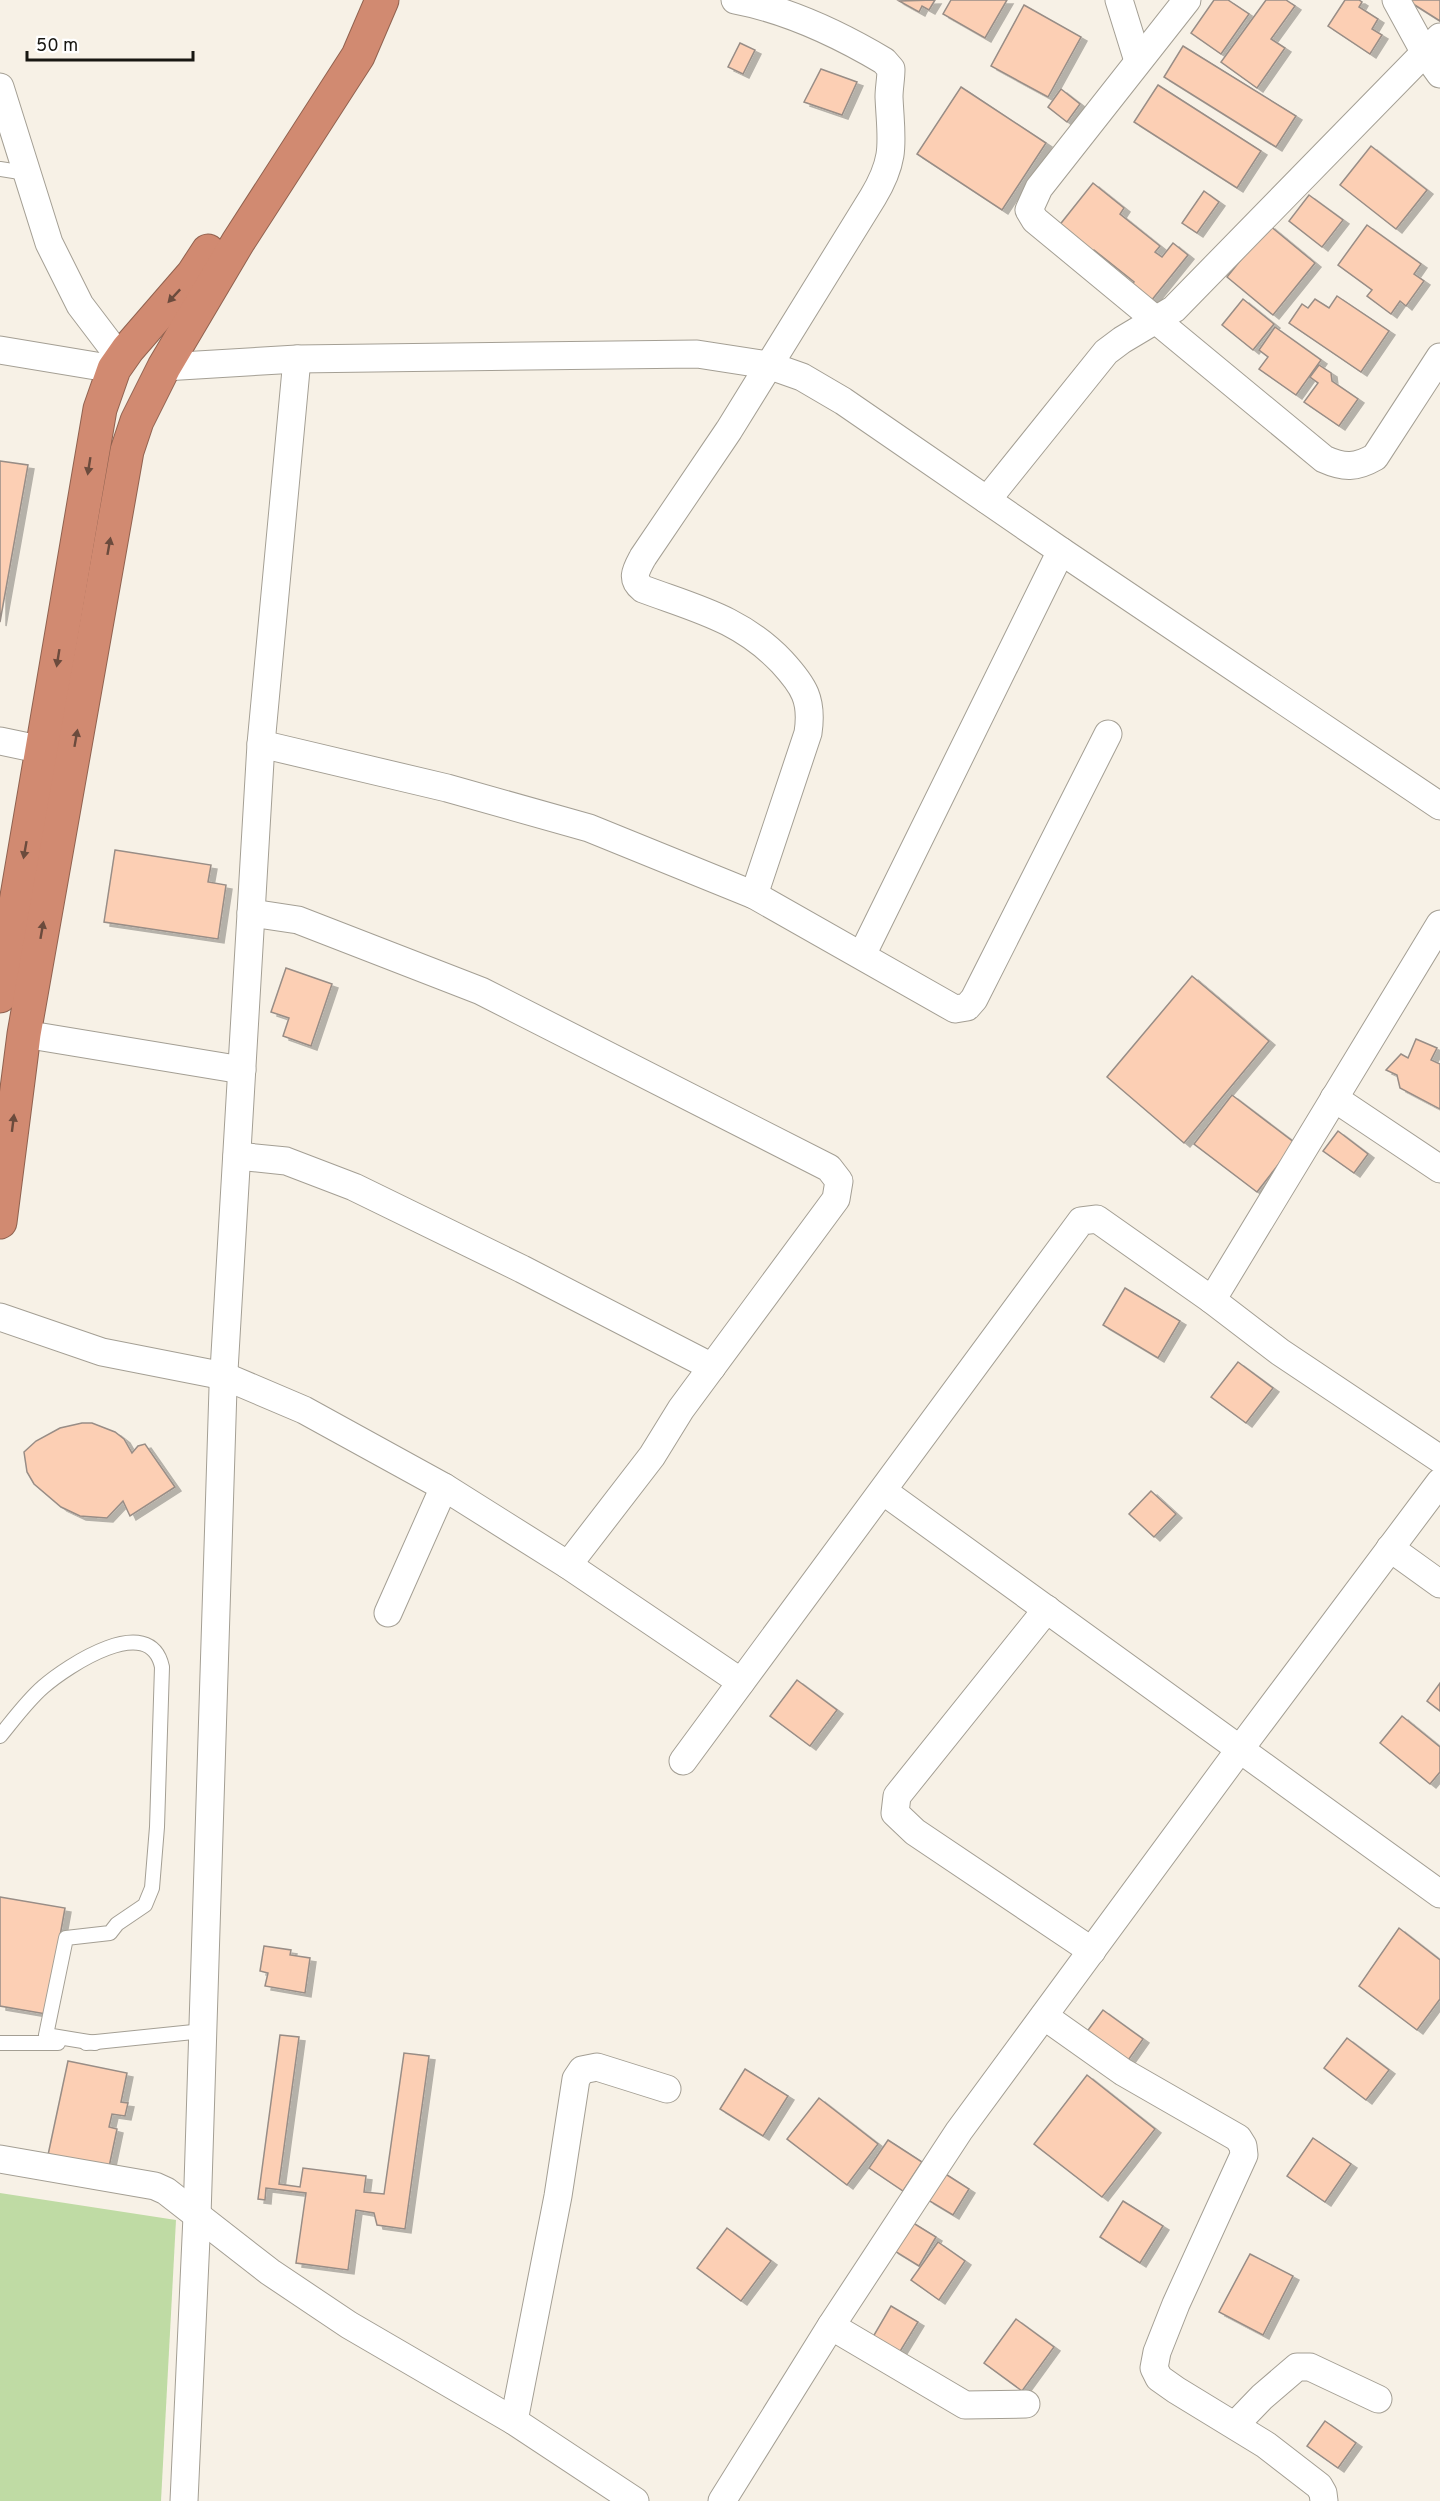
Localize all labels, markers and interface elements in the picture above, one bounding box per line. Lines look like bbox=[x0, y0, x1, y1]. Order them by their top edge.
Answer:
scale bar bbox=[27, 24, 194, 62]
text: 50 m bbox=[36, 35, 78, 58]
one-way arrow bbox=[168, 289, 182, 303]
one-way arrow bbox=[85, 456, 94, 475]
one-way arrow bbox=[104, 536, 113, 555]
one-way arrow bbox=[53, 649, 62, 668]
one-way arrow bbox=[71, 728, 80, 747]
one-way arrow bbox=[21, 841, 30, 860]
one-way arrow bbox=[38, 920, 47, 939]
one-way arrow bbox=[8, 1113, 18, 1132]

